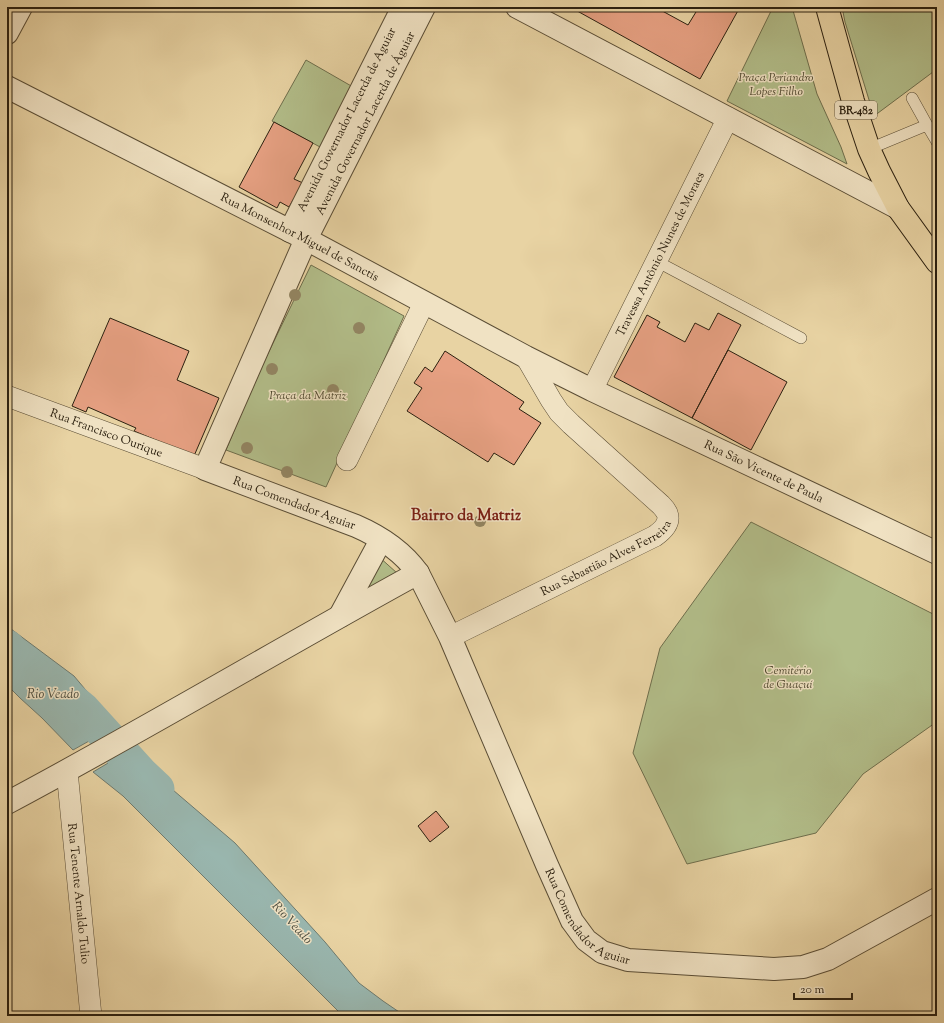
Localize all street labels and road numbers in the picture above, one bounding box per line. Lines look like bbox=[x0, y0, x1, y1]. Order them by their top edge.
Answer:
street label: Avenida Governador Lacerda de Aguiar bbox=[293, 24, 401, 215]
street label: Avenida Governador Lacerda de Águiar bbox=[312, 28, 420, 218]
road number: BR-482 bbox=[835, 101, 877, 119]
street label: Travessa Antônio Nunes de Moraes bbox=[612, 169, 710, 340]
street label: Rua Monsenhor Miguel de Sanctis bbox=[217, 189, 382, 287]
street label: Rua Francisco Ourique bbox=[47, 405, 165, 463]
street label: Rua São Vicente de Paula bbox=[701, 436, 827, 508]
street label: Rua Comendador Aguiar bbox=[230, 472, 358, 535]
street label: Rua Sebastião Alves Ferreira bbox=[538, 517, 677, 601]
street label: Rua Tenente Arnaldo Tulio bbox=[62, 822, 94, 965]
street label: Rua Comendador Aguiar bbox=[540, 866, 633, 970]

